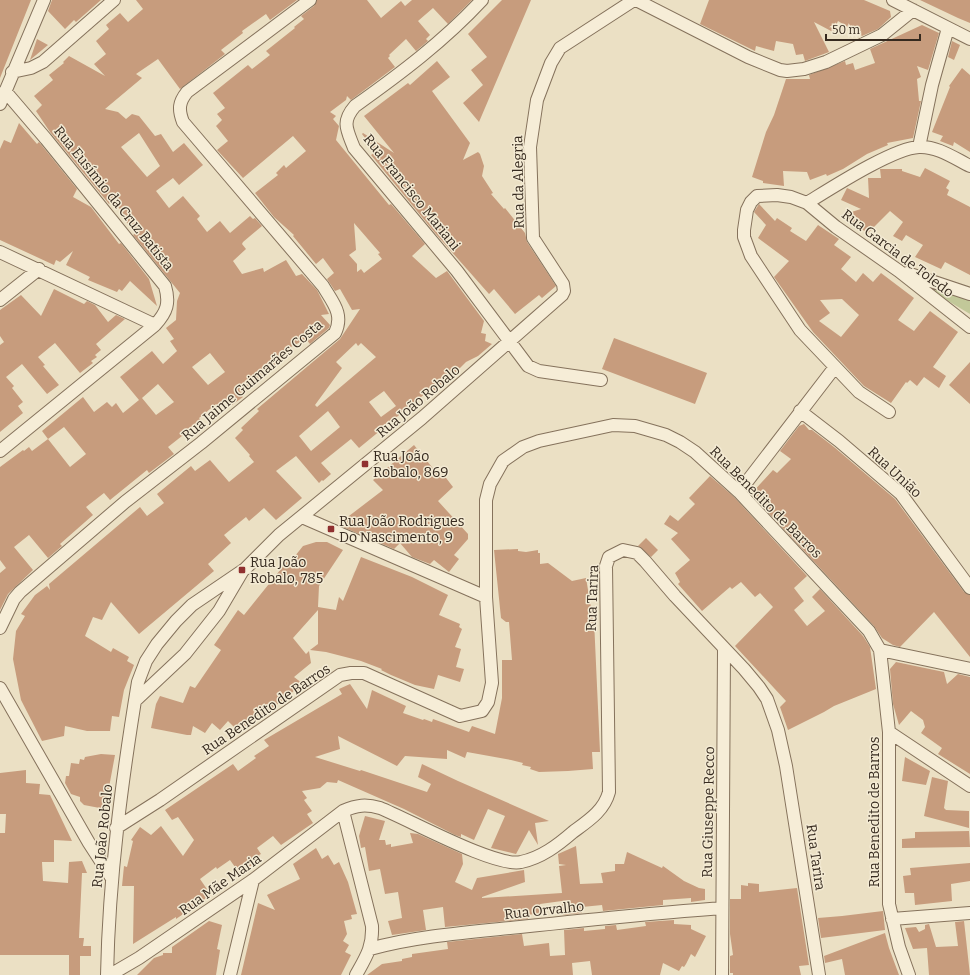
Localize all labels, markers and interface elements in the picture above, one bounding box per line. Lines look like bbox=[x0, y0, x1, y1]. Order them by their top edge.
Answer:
scale bar bbox=[826, 16, 920, 42]
text: 50 m bbox=[832, 23, 861, 37]
street label: Rua Eusímio da Cruz Batista bbox=[50, 123, 177, 274]
street label: Rua Francisco Mariani bbox=[360, 131, 464, 254]
street label: Rua da Alegria bbox=[509, 135, 528, 229]
street label: Rua Garcia de Toledo bbox=[838, 206, 957, 301]
street label: Rua Jaime Guimarães Costa bbox=[178, 316, 326, 444]
street label: Rua João Robalo bbox=[373, 361, 464, 441]
street label: Rua Benedito de Barros bbox=[706, 443, 825, 562]
street label: Rua União bbox=[864, 443, 925, 501]
place label: Rua João Robalo, 869 bbox=[373, 448, 448, 481]
marker: Rua João Robalo, 869 bbox=[360, 459, 370, 469]
place label: Rua João Rodrigues Do Nascimento, 9 bbox=[339, 513, 464, 546]
marker: Rua João Rodrigues Do Nascimento, 9 bbox=[326, 524, 336, 534]
place label: Rua João Robalo, 785 bbox=[250, 554, 323, 587]
street label: Rua Tarira bbox=[583, 564, 602, 632]
marker: Rua João Robalo, 785 bbox=[237, 565, 247, 575]
street label: Rua Benedito de Barros bbox=[199, 660, 334, 759]
street label: Rua Benedito de Barros bbox=[866, 736, 883, 888]
street label: Rua Giuseppe Recco bbox=[699, 746, 718, 878]
street label: Rua João Robalo bbox=[89, 783, 116, 889]
street label: Rua Tarira bbox=[802, 823, 829, 892]
street label: Rua Mãe Maria bbox=[176, 850, 265, 919]
street label: Rua Orvalho bbox=[503, 898, 585, 923]

